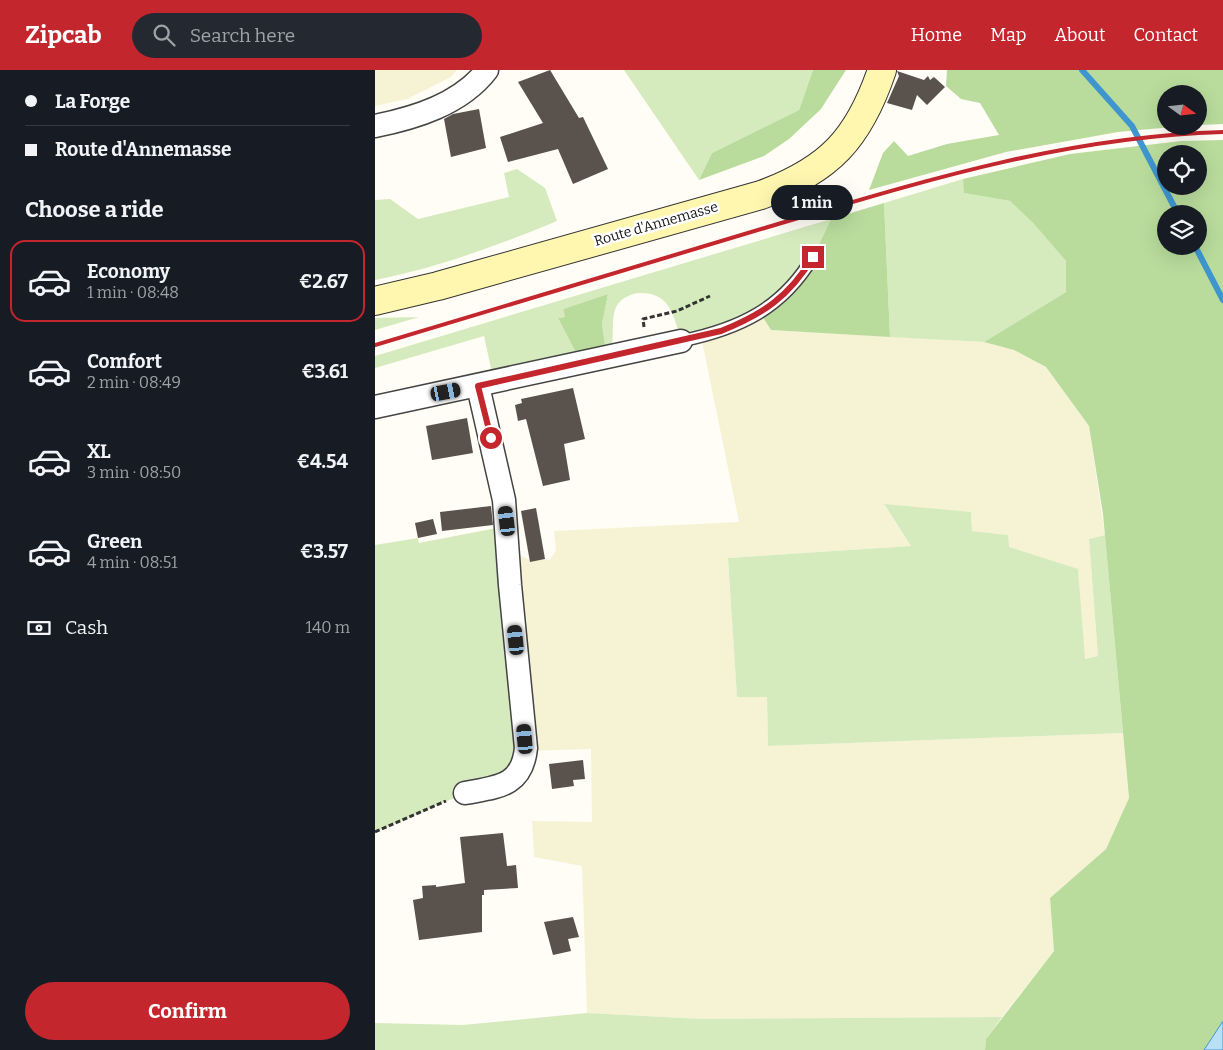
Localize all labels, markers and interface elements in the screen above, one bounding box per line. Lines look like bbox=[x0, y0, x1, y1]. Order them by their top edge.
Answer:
search box bbox=[132, 13, 482, 58]
text: Zipcab bbox=[25, 21, 102, 49]
icon: search bbox=[150, 21, 178, 49]
text: Search here bbox=[190, 24, 295, 47]
text: Home bbox=[911, 24, 962, 46]
text: Map bbox=[990, 24, 1026, 46]
text: About bbox=[1054, 24, 1105, 46]
text: Contact bbox=[1133, 24, 1198, 46]
north arrow bbox=[1157, 85, 1207, 135]
map controls bbox=[1157, 85, 1207, 255]
text: La Forge bbox=[55, 90, 130, 113]
text: Route d'Annemasse bbox=[55, 138, 232, 161]
button: locate bbox=[1157, 145, 1207, 195]
callout: 1 min bbox=[772, 184, 854, 220]
text: 1 min bbox=[792, 193, 832, 212]
text: Choose a ride bbox=[25, 196, 164, 223]
street label: Route d'Annemasse bbox=[592, 198, 720, 250]
button: layers bbox=[1157, 205, 1207, 255]
route end bbox=[802, 246, 824, 268]
icon: car bbox=[27, 259, 72, 304]
text: Economy bbox=[87, 260, 170, 283]
text: €2.67 bbox=[299, 270, 348, 293]
text: 1 min · 08:48 bbox=[87, 283, 179, 302]
icon: car bbox=[27, 349, 72, 394]
text: Comfort bbox=[87, 350, 162, 373]
text: €3.61 bbox=[302, 360, 348, 383]
text: 2 min · 08:49 bbox=[87, 373, 181, 392]
car bbox=[429, 382, 462, 402]
route start bbox=[480, 427, 502, 449]
icon: car bbox=[27, 439, 72, 484]
text: XL bbox=[87, 440, 111, 463]
text: €4.54 bbox=[297, 450, 348, 473]
text: 3 min · 08:50 bbox=[87, 463, 181, 482]
car bbox=[497, 505, 516, 537]
icon: car bbox=[27, 529, 72, 574]
text: Green bbox=[87, 530, 142, 553]
text: €3.57 bbox=[300, 540, 348, 563]
text: 4 min · 08:51 bbox=[87, 553, 178, 572]
icon: cash bbox=[25, 614, 53, 642]
text: Cash bbox=[65, 616, 108, 639]
text: 140 m bbox=[305, 618, 350, 637]
car bbox=[506, 624, 525, 656]
car bbox=[516, 723, 533, 755]
button: Confirm bbox=[25, 982, 350, 1040]

